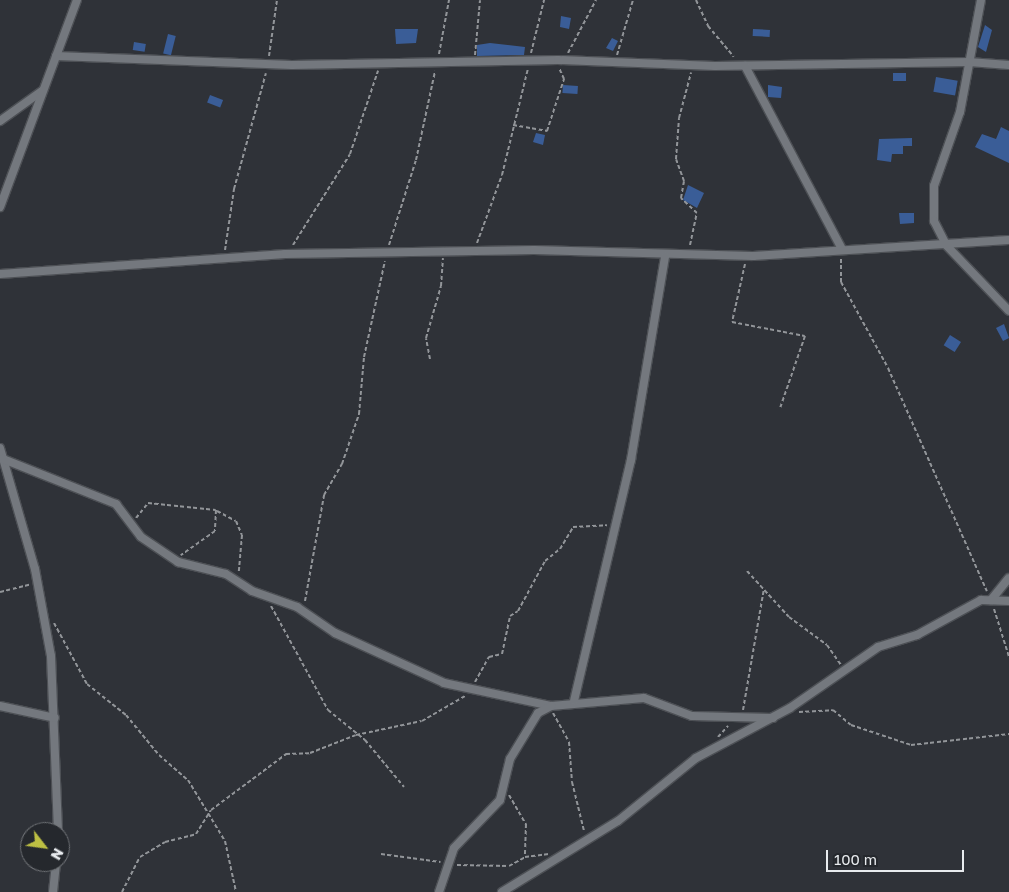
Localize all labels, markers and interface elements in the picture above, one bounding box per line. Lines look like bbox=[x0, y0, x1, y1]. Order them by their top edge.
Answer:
north arrow bbox=[20, 822, 70, 872]
scale bar bbox=[829, 840, 966, 872]
text: N bbox=[48, 845, 68, 863]
text: 100 m bbox=[834, 850, 877, 868]

